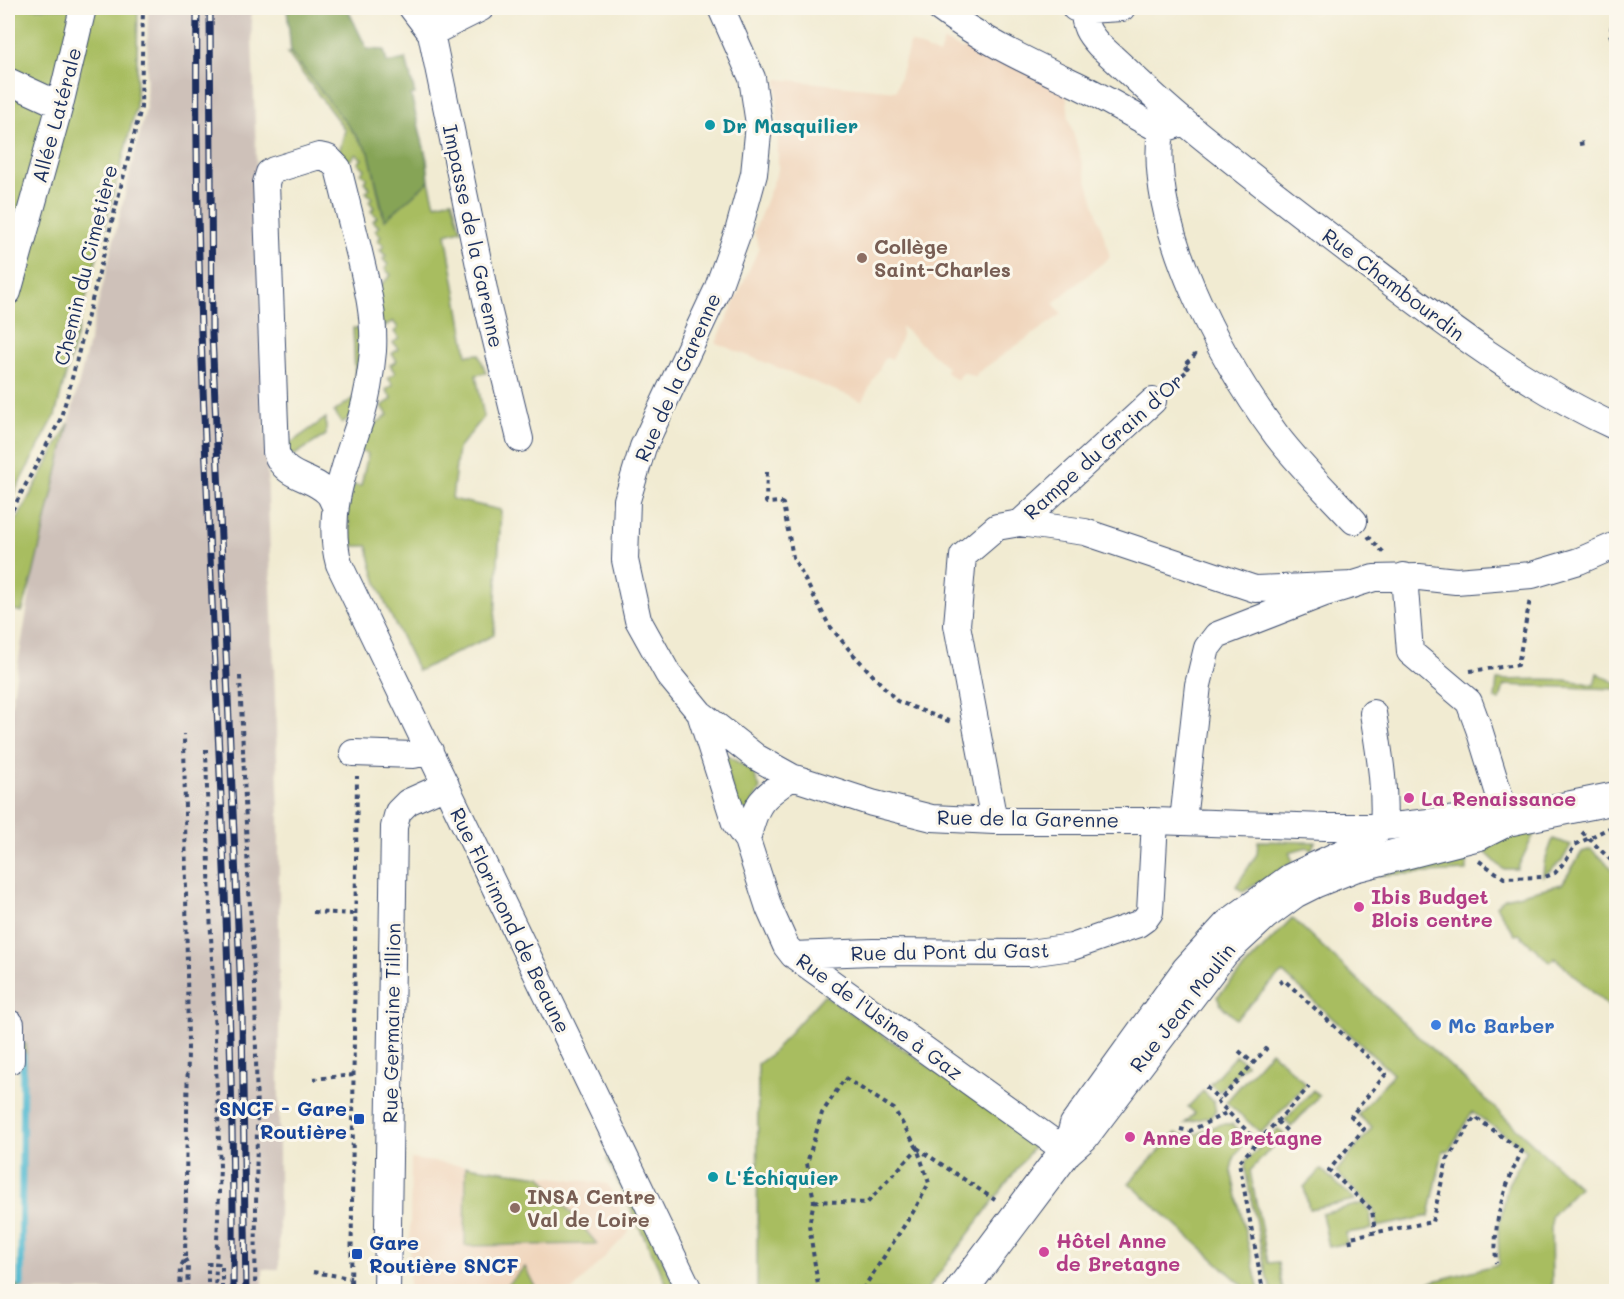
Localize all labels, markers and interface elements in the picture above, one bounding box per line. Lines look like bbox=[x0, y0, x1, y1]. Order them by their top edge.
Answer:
street label: Allée Latérale bbox=[25, 44, 87, 186]
place label: Dr Masquilier bbox=[722, 112, 858, 138]
marker: Dr Masquilier bbox=[703, 118, 717, 132]
street label: Impasse de la Garenne bbox=[438, 122, 510, 350]
street label: Chemin du Cimetière bbox=[47, 162, 123, 368]
street label: Rue Chambourdin bbox=[1318, 222, 1470, 346]
place label: Collège Saint-Charles bbox=[874, 233, 1011, 282]
marker: Collège Saint-Charles bbox=[855, 251, 869, 265]
street label: Rue de la Garenne bbox=[628, 289, 726, 465]
street label: Rampe du Grain d'Or bbox=[1018, 367, 1188, 525]
place label: La Renaissance bbox=[1421, 785, 1576, 811]
marker: La Renaissance bbox=[1402, 791, 1416, 805]
street label: Rue Florimond de Beaune bbox=[445, 803, 577, 1037]
street label: Rue de la Garenne bbox=[937, 803, 1119, 833]
place label: Ibis Budget Blois centre bbox=[1371, 883, 1493, 932]
marker: Ibis Budget Blois centre bbox=[1352, 900, 1366, 914]
street label: Rue Germaine Tillion bbox=[376, 923, 406, 1123]
street label: Rue du Pont du Gast bbox=[850, 936, 1050, 966]
street label: Rue Jean Moulin bbox=[1123, 937, 1241, 1077]
street label: Rue de l'Usine à Gaz bbox=[792, 947, 968, 1085]
place label: Mc Barber bbox=[1448, 1012, 1555, 1038]
marker: Mc Barber bbox=[1429, 1018, 1443, 1032]
place label: SNCF - Gare Routière bbox=[219, 1095, 347, 1144]
marker: SNCF - Gare Routière bbox=[352, 1112, 366, 1126]
place label: Anne de Bretagne bbox=[1142, 1124, 1322, 1150]
marker: Anne de Bretagne bbox=[1123, 1130, 1137, 1144]
place label: L'Échiquier bbox=[725, 1164, 839, 1190]
marker: L'Échiquier bbox=[706, 1170, 720, 1184]
place label: INSA Centre Val de Loire bbox=[527, 1183, 656, 1232]
marker: INSA Centre Val de Loire bbox=[508, 1201, 522, 1215]
place label: Hôtel Anne de Bretagne bbox=[1056, 1227, 1180, 1276]
place label: Gare Routière SNCF bbox=[369, 1229, 519, 1278]
marker: Hôtel Anne de Bretagne bbox=[1037, 1245, 1051, 1259]
marker: Gare Routière SNCF bbox=[350, 1247, 364, 1261]

